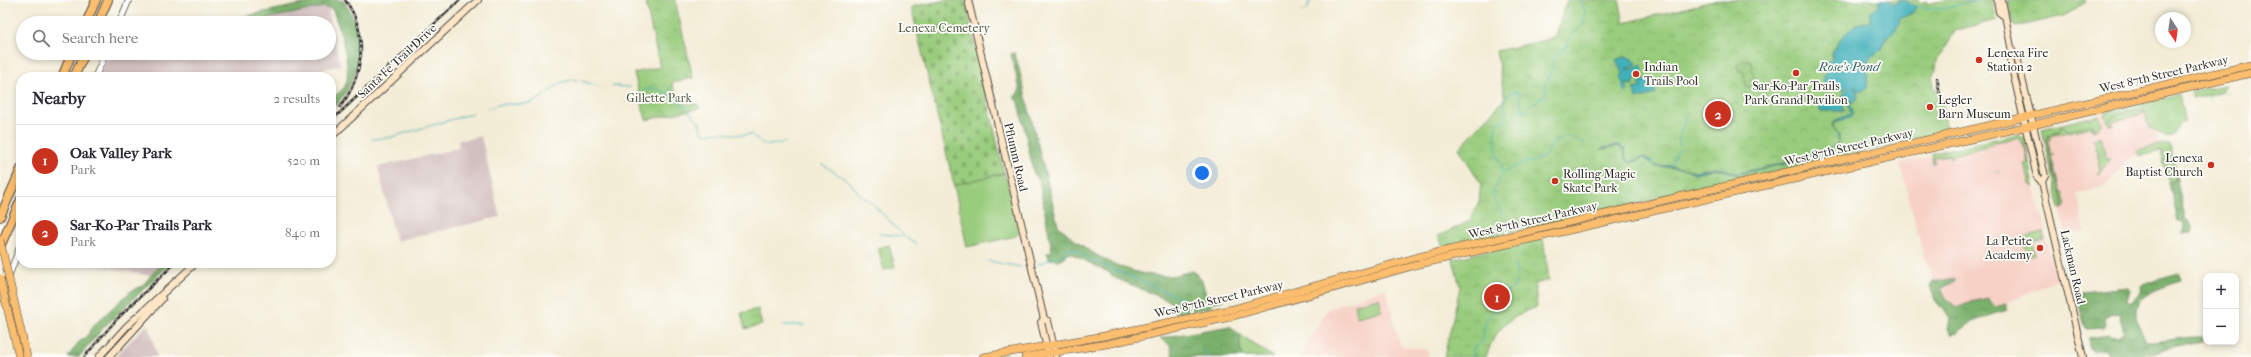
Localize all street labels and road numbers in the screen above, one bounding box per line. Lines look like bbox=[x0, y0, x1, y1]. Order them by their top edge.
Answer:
street label: Santa Fe Trail Drive bbox=[355, 21, 439, 101]
street label: West 87th Street Parkway bbox=[2097, 52, 2231, 96]
street label: Pflumm Road bbox=[1001, 121, 1031, 193]
street label: West 87th Street Parkway bbox=[1782, 125, 1916, 169]
street label: West 87th Street Parkway bbox=[1466, 198, 1600, 242]
street label: Lackman Road bbox=[2058, 228, 2088, 306]
street label: West 87th Street Parkway bbox=[1152, 277, 1286, 321]

